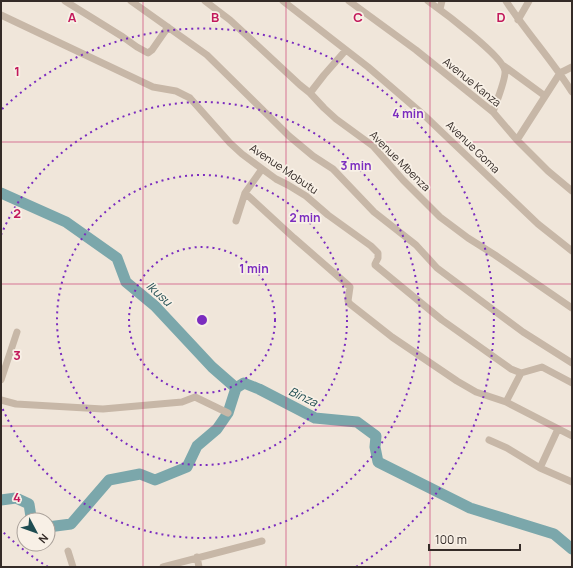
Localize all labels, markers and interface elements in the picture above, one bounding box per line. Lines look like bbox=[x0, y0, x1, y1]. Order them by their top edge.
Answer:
text: A bbox=[68, 8, 77, 26]
text: B bbox=[211, 8, 219, 26]
text: C bbox=[353, 8, 363, 26]
text: D bbox=[496, 8, 506, 26]
street label: Avenue Kanza bbox=[440, 54, 504, 110]
text: 1 bbox=[14, 62, 20, 80]
text: 4 min bbox=[392, 105, 424, 122]
street label: Avenue Goma bbox=[443, 117, 504, 176]
street label: Avenue Mbenza bbox=[367, 127, 434, 194]
street label: Avenue Mobutu bbox=[247, 140, 321, 197]
text: 3 min bbox=[340, 157, 372, 174]
text: 2 bbox=[13, 204, 21, 222]
text: 2 min bbox=[289, 209, 321, 226]
text: 1 min bbox=[239, 260, 269, 277]
water label: Ikusu bbox=[143, 277, 176, 310]
centre of rings bbox=[195, 313, 209, 327]
text: 3 bbox=[13, 346, 21, 364]
water label: Binza bbox=[286, 383, 322, 411]
text: 4 bbox=[13, 488, 21, 506]
north arrow bbox=[16, 512, 56, 552]
scale bar bbox=[429, 526, 520, 552]
text: N bbox=[36, 531, 52, 547]
text: 100 m bbox=[435, 531, 467, 548]

